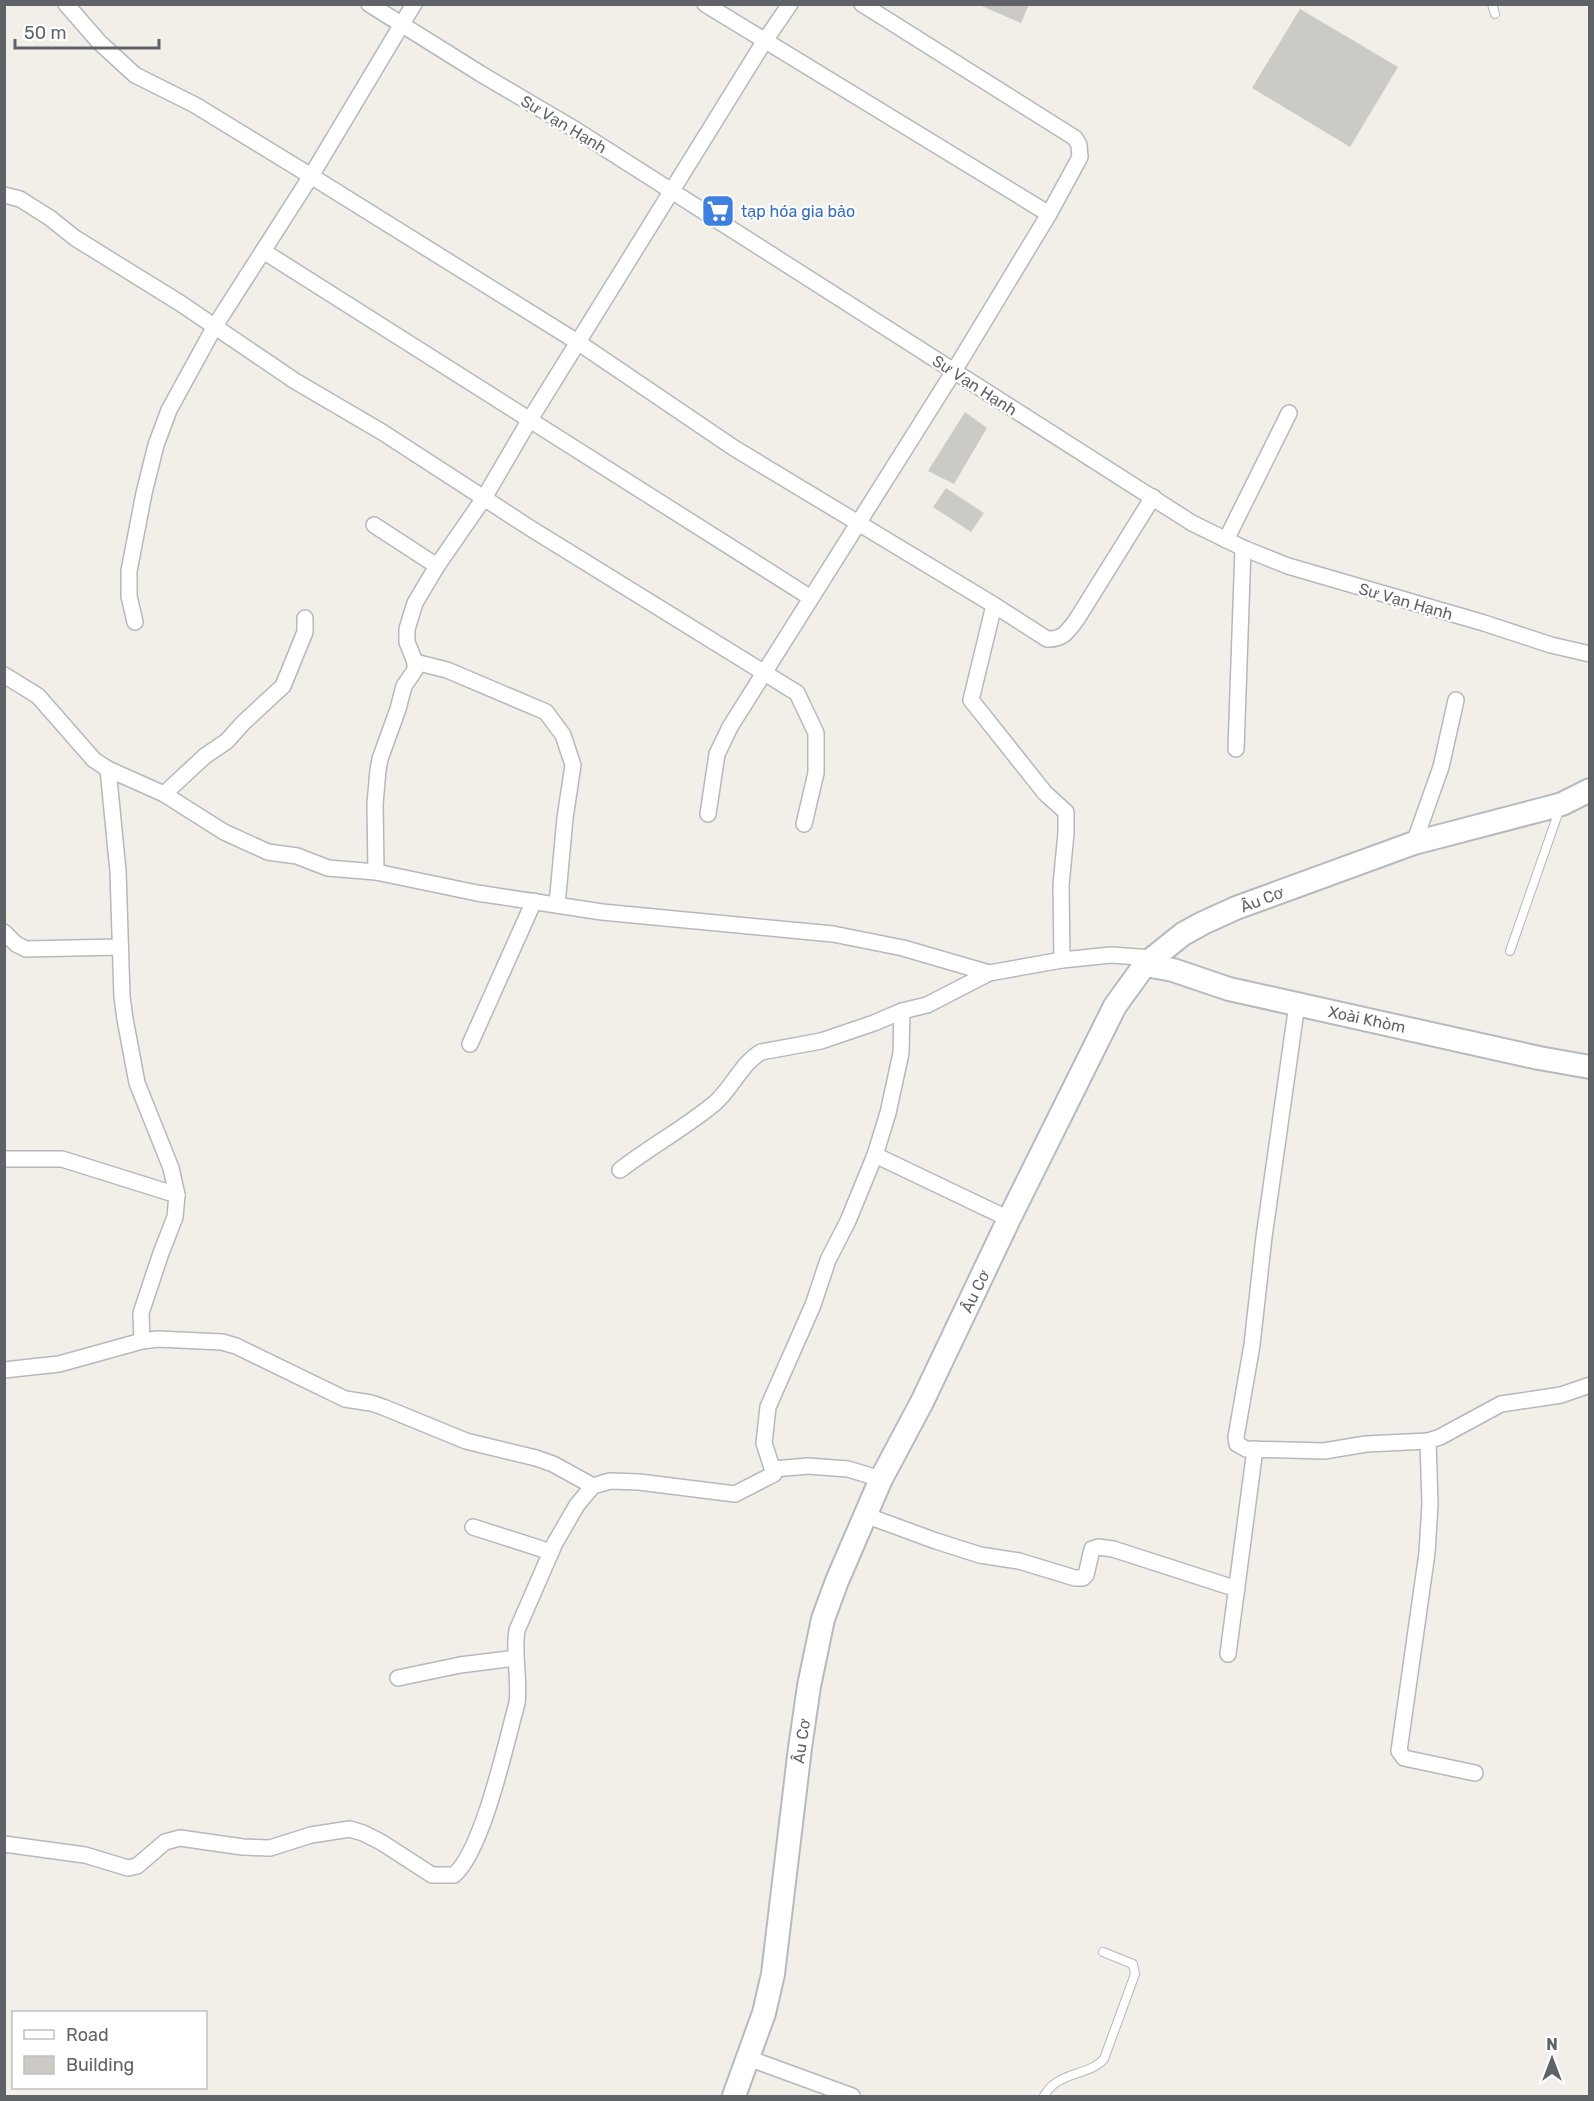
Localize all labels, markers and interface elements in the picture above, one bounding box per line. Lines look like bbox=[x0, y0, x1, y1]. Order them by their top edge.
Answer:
scale bar bbox=[15, 12, 159, 50]
text: 50 m bbox=[24, 22, 67, 44]
street label: Sư Vạn Hạnh bbox=[517, 91, 610, 158]
supermarket icon: tạp hóa gia bảo bbox=[700, 193, 736, 229]
place label: tạp hóa gia bảo bbox=[741, 202, 855, 221]
street label: Sư Vạn Hạnh bbox=[929, 351, 1021, 420]
street label: Sư Vạn Hạnh bbox=[1357, 579, 1455, 624]
street label: Âu Cơ bbox=[1238, 882, 1287, 916]
street label: Xoài Khòm bbox=[1327, 1002, 1407, 1037]
street label: Âu Cơ bbox=[957, 1266, 994, 1316]
street label: Âu Cơ bbox=[789, 1717, 814, 1765]
legend bbox=[12, 2011, 207, 2089]
text: Road bbox=[66, 2024, 109, 2046]
north arrow bbox=[1522, 2029, 1582, 2089]
text: N bbox=[1546, 2035, 1558, 2054]
text: Building bbox=[66, 2054, 134, 2076]

